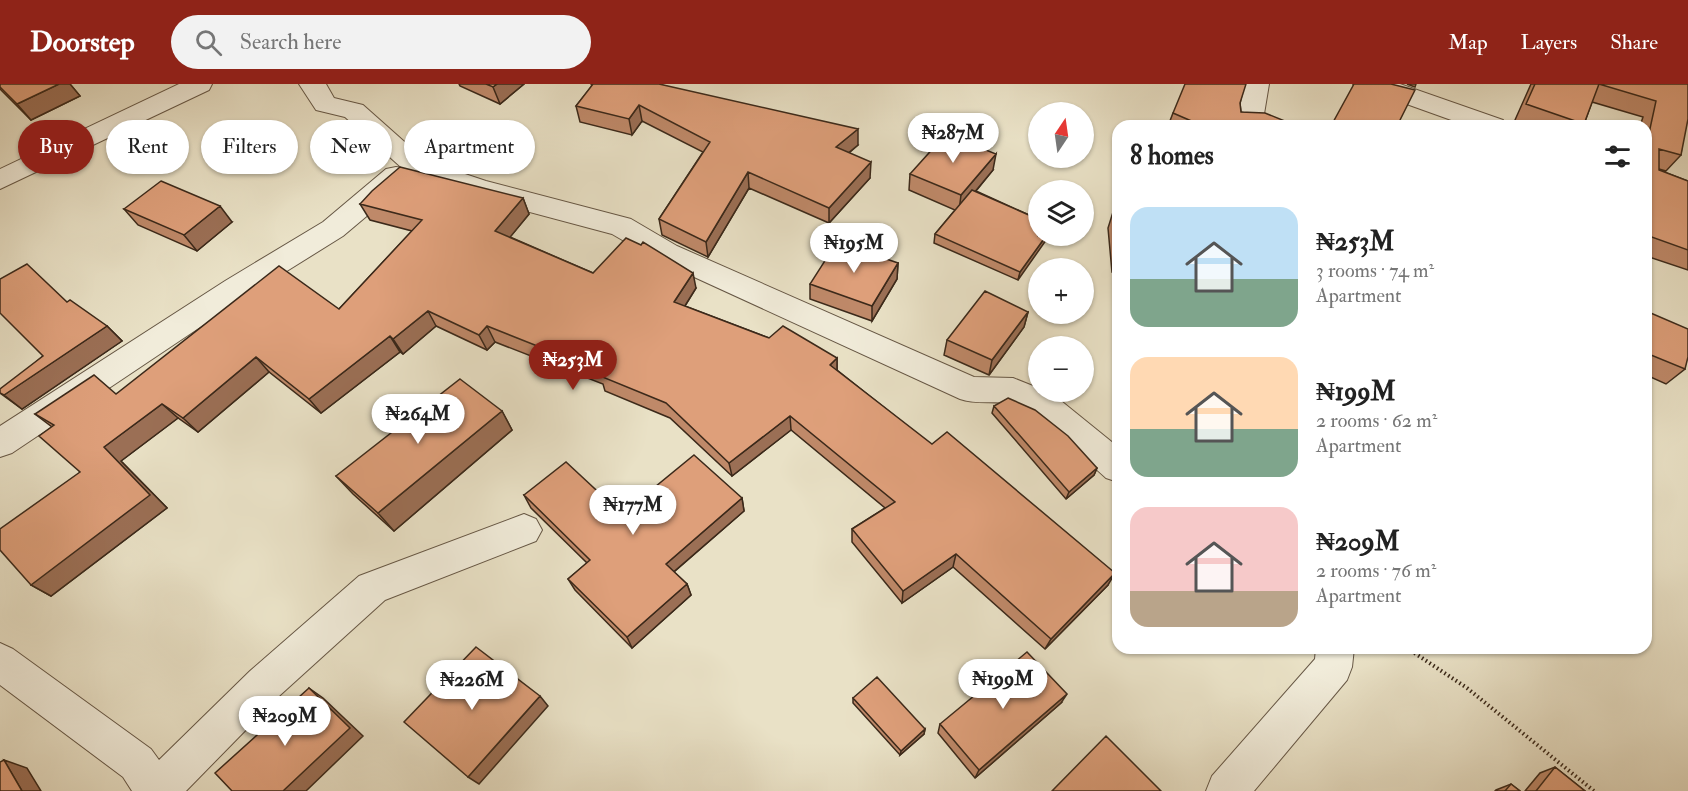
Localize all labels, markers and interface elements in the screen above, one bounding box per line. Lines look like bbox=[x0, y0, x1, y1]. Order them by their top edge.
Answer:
search box bbox=[171, 15, 591, 69]
text: Doorstep bbox=[30, 25, 135, 60]
icon: search bbox=[192, 26, 225, 59]
text: Search here bbox=[240, 28, 341, 56]
text: Map bbox=[1448, 29, 1488, 56]
text: Layers bbox=[1521, 29, 1577, 56]
text: Share bbox=[1610, 29, 1658, 56]
north arrow bbox=[1028, 102, 1094, 168]
map controls bbox=[1028, 102, 1094, 402]
pin: ₦287M bbox=[911, 113, 995, 164]
chip: Buy bbox=[18, 120, 94, 174]
chip: Rent bbox=[106, 120, 189, 174]
chip: Filters bbox=[201, 120, 298, 174]
chip: New bbox=[310, 120, 392, 174]
chip: Apartment bbox=[404, 120, 535, 174]
text: ₦287M bbox=[922, 120, 984, 145]
text: 8 homes bbox=[1130, 140, 1214, 172]
icon: filters bbox=[1601, 140, 1634, 173]
button: layers bbox=[1028, 180, 1094, 246]
pin: ₦195M bbox=[812, 223, 896, 274]
text: ₦253M bbox=[1316, 226, 1394, 258]
text: ₦195M bbox=[824, 230, 884, 255]
icon: home bbox=[1178, 231, 1250, 303]
button: + bbox=[1028, 258, 1094, 324]
text: 3 rooms · 74 m² bbox=[1316, 258, 1434, 283]
text: Apartment bbox=[1316, 283, 1401, 308]
button: − bbox=[1028, 336, 1094, 402]
pin: ₦253M bbox=[531, 340, 615, 391]
text: ₦253M bbox=[543, 347, 603, 372]
text: ₦199M bbox=[1316, 376, 1396, 408]
icon: home bbox=[1178, 381, 1250, 453]
pin: ₦264M bbox=[376, 394, 460, 445]
text: ₦264M bbox=[386, 401, 450, 426]
text: 2 rooms · 62 m² bbox=[1316, 408, 1437, 433]
text: Apartment bbox=[1316, 433, 1401, 458]
pin: ₦177M bbox=[591, 485, 675, 536]
text: ₦177M bbox=[603, 492, 663, 517]
text: ₦209M bbox=[1316, 526, 1400, 558]
icon: home bbox=[1178, 531, 1250, 603]
text: 2 rooms · 76 m² bbox=[1316, 558, 1436, 583]
text: Apartment bbox=[1316, 583, 1401, 608]
pin: ₦199M bbox=[961, 659, 1045, 710]
pin: ₦226M bbox=[430, 660, 514, 711]
text: ₦199M bbox=[972, 666, 1034, 691]
text: ₦226M bbox=[440, 667, 504, 692]
pin: ₦209M bbox=[243, 696, 327, 747]
text: ₦209M bbox=[253, 703, 317, 728]

